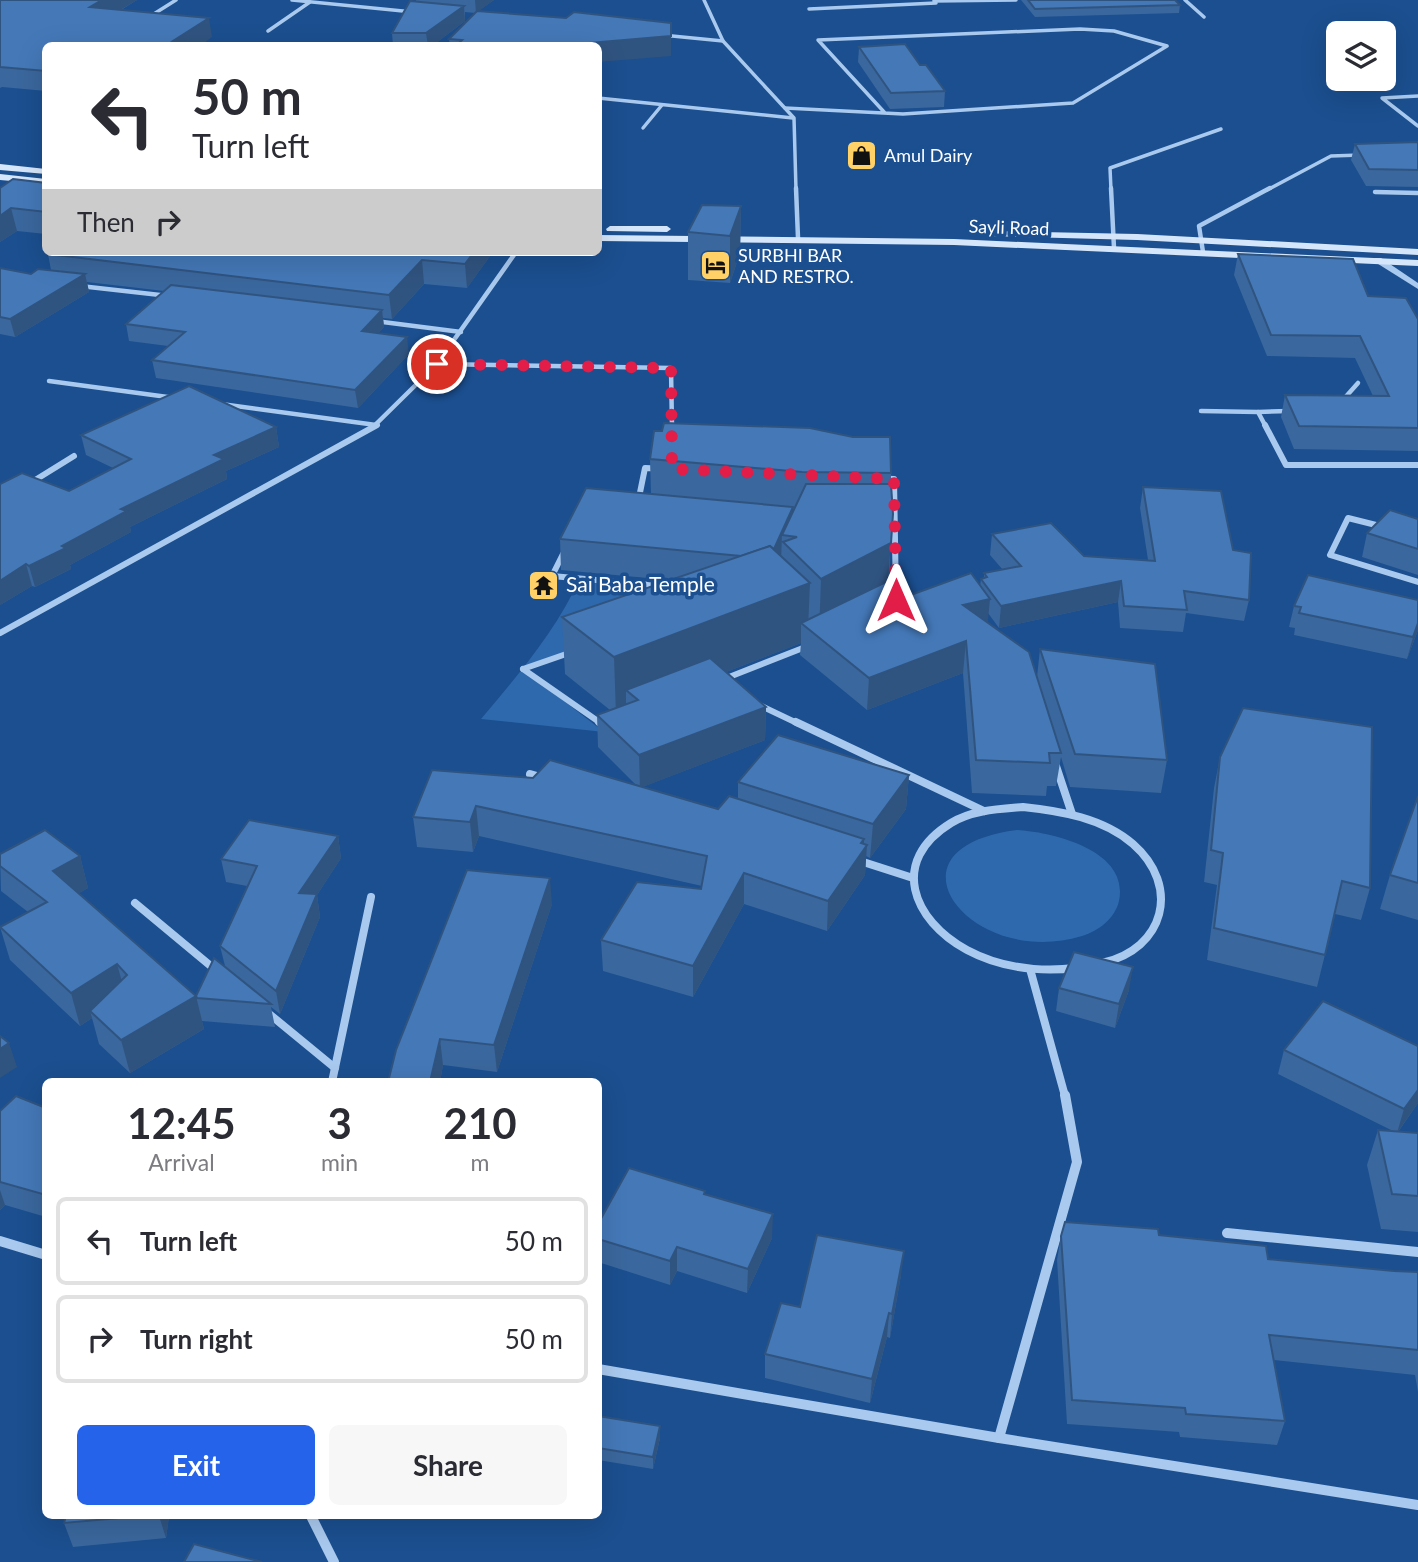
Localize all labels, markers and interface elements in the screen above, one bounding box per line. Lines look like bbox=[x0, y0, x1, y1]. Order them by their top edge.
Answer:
map controls bbox=[1326, 21, 1396, 91]
button: layers bbox=[1326, 21, 1396, 91]
text: 50 m bbox=[192, 67, 302, 125]
icon: left bbox=[77, 70, 168, 161]
text: Turn left bbox=[192, 126, 309, 165]
shop icon: Amul Dairy bbox=[844, 139, 878, 173]
place label: Amul Dairy bbox=[884, 144, 973, 166]
icon: right bbox=[149, 203, 187, 241]
text: Then bbox=[77, 206, 135, 238]
street label: Sayli Road bbox=[968, 215, 1050, 239]
place label: SURBHI BAR AND RESTRO. bbox=[738, 244, 854, 287]
hotel icon: SURBHI BAR AND RESTRO. bbox=[698, 249, 732, 283]
pin bbox=[407, 334, 467, 394]
icon: arrive bbox=[418, 345, 456, 383]
position arrow bbox=[859, 563, 933, 637]
temple icon: Sai Baba Temple bbox=[526, 568, 560, 602]
place label: Sai Baba Temple bbox=[566, 571, 715, 596]
text: 12:45 bbox=[127, 1098, 236, 1148]
text: 3 bbox=[327, 1098, 352, 1148]
text: 210 bbox=[444, 1098, 517, 1148]
text: Arrival bbox=[148, 1148, 215, 1176]
text: min bbox=[321, 1148, 358, 1176]
text: m bbox=[471, 1148, 490, 1176]
icon: left bbox=[81, 1222, 119, 1260]
text: Turn left bbox=[140, 1225, 237, 1257]
text: 50 m bbox=[505, 1225, 563, 1257]
icon: right bbox=[81, 1320, 119, 1358]
text: Turn right bbox=[140, 1323, 253, 1355]
text: 50 m bbox=[505, 1323, 563, 1355]
button: Exit bbox=[77, 1425, 315, 1505]
button: Share bbox=[329, 1425, 567, 1505]

